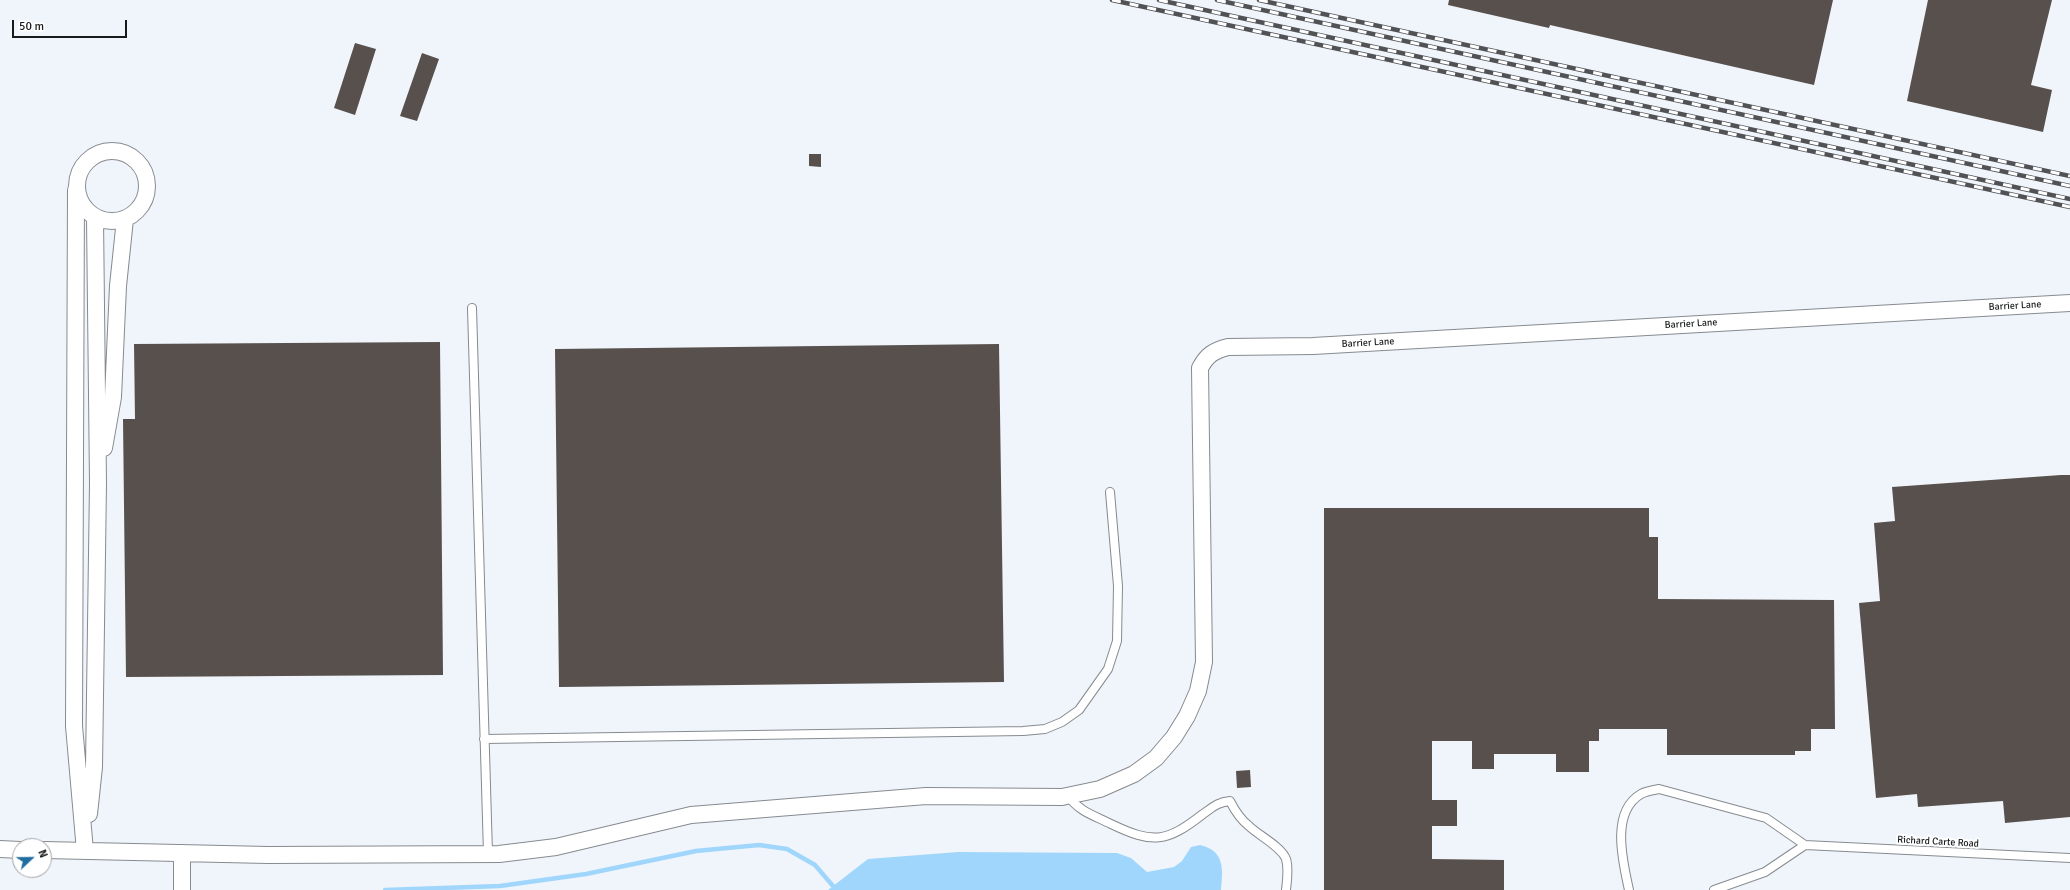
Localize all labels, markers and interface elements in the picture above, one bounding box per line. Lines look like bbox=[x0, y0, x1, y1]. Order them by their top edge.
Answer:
scale bar bbox=[14, 12, 129, 38]
text: 50 m bbox=[19, 19, 44, 34]
street label: Barrier Lane bbox=[1988, 299, 2042, 313]
street label: Barrier Lane bbox=[1664, 317, 1718, 331]
street label: Barrier Lane bbox=[1341, 336, 1395, 350]
street label: Richard Carte Road bbox=[1897, 834, 1979, 850]
north arrow bbox=[12, 838, 52, 878]
text: N bbox=[35, 848, 50, 860]

